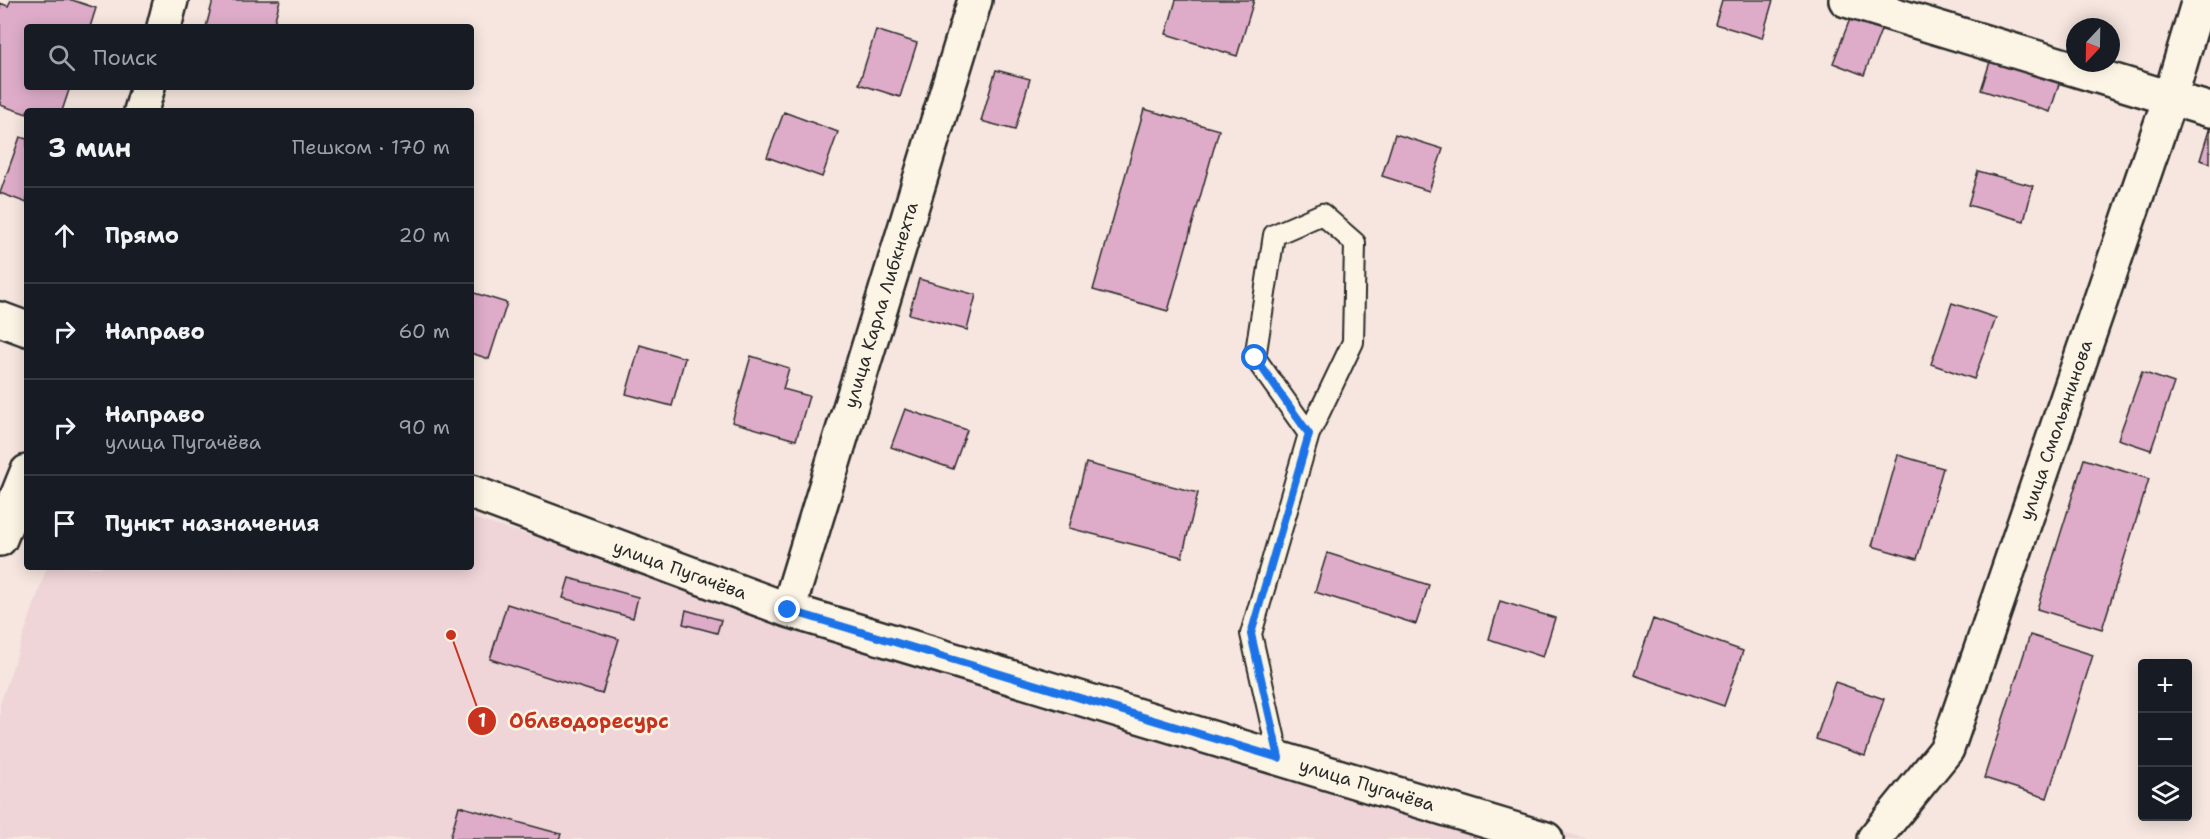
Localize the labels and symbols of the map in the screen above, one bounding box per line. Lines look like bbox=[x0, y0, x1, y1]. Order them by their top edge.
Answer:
north arrow bbox=[2066, 18, 2120, 72]
street label: улица Карла Либкнехта bbox=[838, 199, 924, 411]
street label: улица Смольянинова bbox=[2014, 337, 2098, 523]
route start bbox=[1241, 344, 1267, 370]
street label: улица Пугачёва bbox=[610, 535, 750, 605]
route end bbox=[774, 596, 800, 622]
callout: Облводоресурс bbox=[467, 702, 681, 740]
text: Облводоресурс bbox=[509, 708, 669, 734]
text: 1 bbox=[478, 709, 486, 733]
street label: улица Пугачёва bbox=[1296, 753, 1438, 817]

